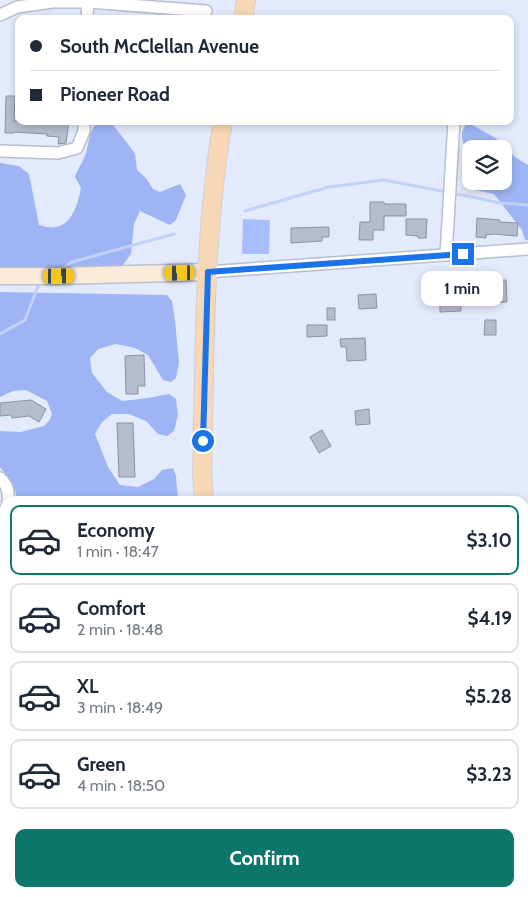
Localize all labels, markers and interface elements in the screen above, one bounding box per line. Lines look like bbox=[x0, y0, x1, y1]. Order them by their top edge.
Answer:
text: South McClellan Avenue bbox=[60, 35, 259, 58]
text: Pioneer Road bbox=[60, 83, 170, 106]
map controls bbox=[462, 140, 512, 190]
button: layers bbox=[462, 140, 512, 190]
route end bbox=[452, 243, 474, 265]
car bbox=[164, 265, 195, 281]
car bbox=[43, 268, 74, 284]
callout: 1 min bbox=[422, 272, 504, 306]
text: 1 min bbox=[444, 279, 480, 298]
route start bbox=[192, 430, 214, 452]
icon: car bbox=[17, 518, 62, 563]
text: Economy bbox=[77, 519, 155, 542]
text: $3.10 bbox=[466, 529, 512, 552]
text: 1 min · 18:47 bbox=[77, 542, 159, 561]
icon: car bbox=[17, 596, 62, 641]
text: Comfort bbox=[77, 597, 146, 620]
text: $4.19 bbox=[468, 607, 512, 630]
text: 2 min · 18:48 bbox=[77, 620, 164, 639]
icon: car bbox=[17, 674, 62, 719]
text: XL bbox=[77, 675, 98, 698]
text: $5.28 bbox=[465, 685, 512, 708]
text: 3 min · 18:49 bbox=[77, 698, 163, 717]
icon: car bbox=[17, 752, 62, 797]
text: Green bbox=[77, 753, 126, 776]
text: $3.23 bbox=[466, 763, 512, 786]
text: 4 min · 18:50 bbox=[77, 776, 165, 795]
button: Confirm bbox=[15, 829, 514, 887]

